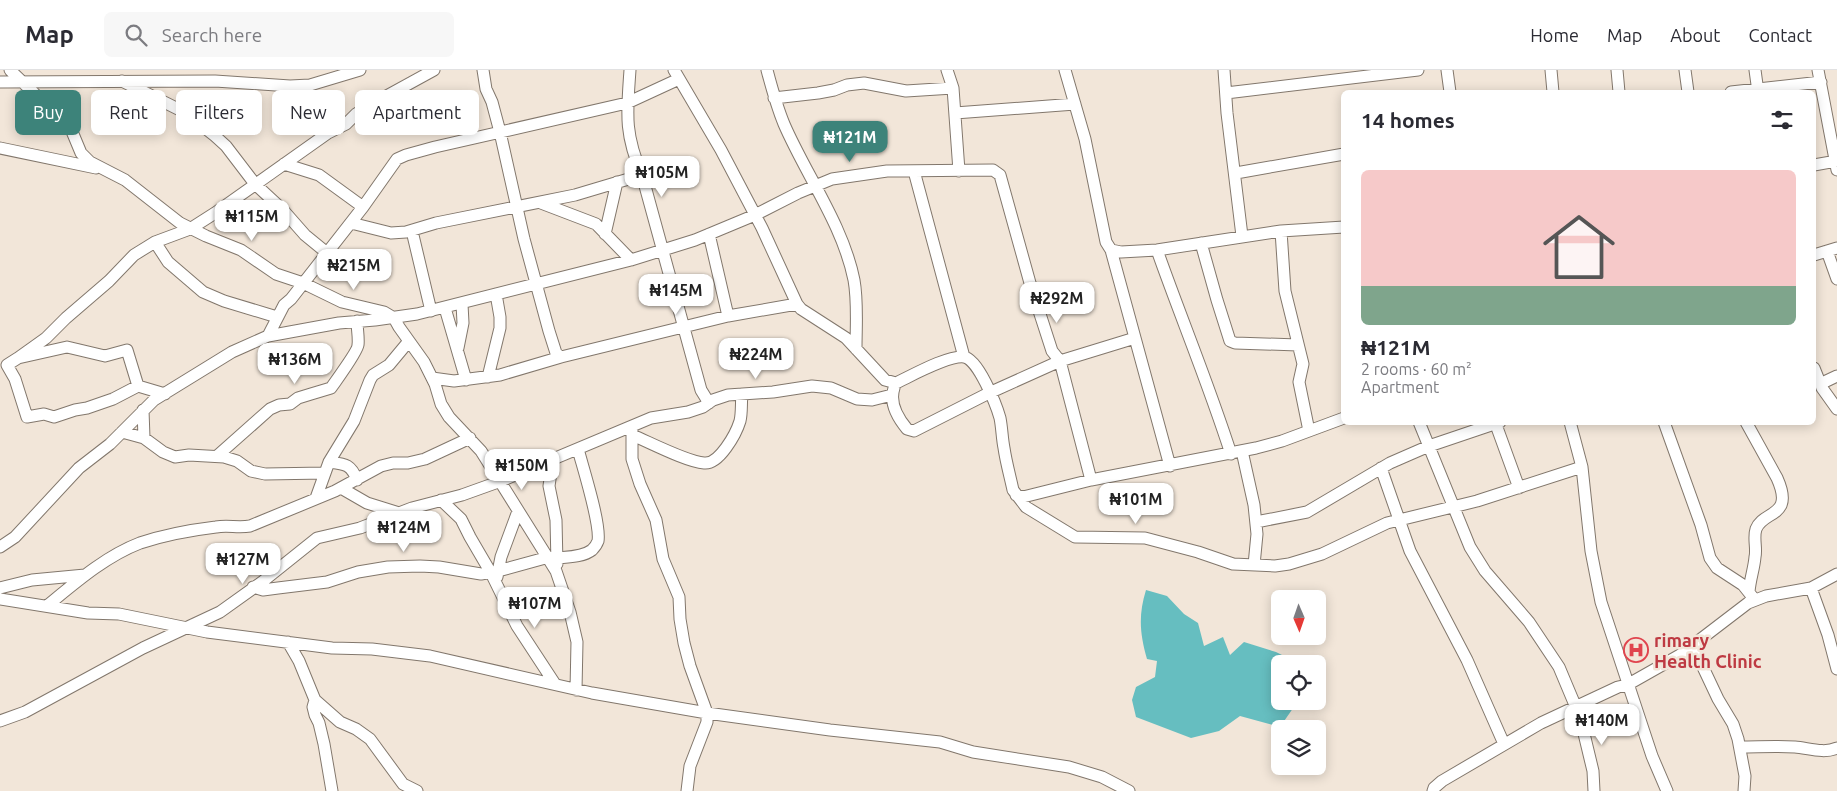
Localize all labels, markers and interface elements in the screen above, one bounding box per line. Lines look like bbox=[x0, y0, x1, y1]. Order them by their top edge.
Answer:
search box bbox=[104, 12, 454, 57]
text: Map bbox=[25, 21, 74, 48]
icon: search bbox=[122, 21, 150, 49]
text: Search here bbox=[162, 24, 262, 46]
text: Home bbox=[1530, 25, 1579, 45]
text: Map bbox=[1607, 25, 1642, 45]
text: About bbox=[1670, 25, 1720, 45]
text: Contact bbox=[1748, 25, 1812, 45]
chip: Buy bbox=[15, 90, 81, 135]
chip: Rent bbox=[91, 90, 166, 135]
chip: Filters bbox=[176, 90, 262, 135]
chip: New bbox=[272, 90, 345, 135]
chip: Apartment bbox=[355, 90, 479, 135]
icon: filters bbox=[1768, 106, 1796, 134]
text: 14 homes bbox=[1361, 108, 1455, 132]
pin: ₦121M bbox=[815, 121, 885, 163]
text: ₦121M bbox=[824, 128, 876, 146]
pin: ₦105M bbox=[627, 156, 697, 198]
text: ₦105M bbox=[636, 163, 688, 181]
pin: ₦115M bbox=[217, 200, 287, 242]
icon: home bbox=[1534, 202, 1624, 292]
text: ₦115M bbox=[226, 207, 278, 225]
pin: ₦215M bbox=[319, 248, 389, 291]
text: ₦215M bbox=[328, 256, 380, 274]
pin: ₦145M bbox=[641, 274, 711, 316]
text: ₦145M bbox=[650, 281, 702, 299]
pin: ₦292M bbox=[1022, 282, 1092, 324]
text: ₦292M bbox=[1031, 289, 1083, 307]
text: ₦121M bbox=[1361, 335, 1430, 359]
pin: ₦224M bbox=[721, 338, 791, 380]
pin: ₦136M bbox=[260, 342, 330, 385]
text: ₦224M bbox=[730, 345, 782, 363]
text: ₦136M bbox=[269, 350, 321, 368]
text: 2 rooms · 60 m² bbox=[1361, 360, 1472, 378]
text: Apartment bbox=[1361, 378, 1439, 396]
pin: ₦150M bbox=[487, 448, 557, 491]
text: ₦150M bbox=[496, 456, 548, 474]
pin: ₦101M bbox=[1101, 482, 1171, 525]
text: ₦101M bbox=[1110, 490, 1162, 508]
pin: ₦124M bbox=[369, 510, 439, 553]
text: ₦124M bbox=[378, 518, 430, 536]
pin: ₦127M bbox=[208, 542, 278, 585]
text: ₦127M bbox=[217, 550, 269, 568]
pin: ₦107M bbox=[500, 586, 570, 629]
north arrow bbox=[1271, 590, 1326, 645]
map controls bbox=[1271, 590, 1326, 775]
text: ₦107M bbox=[509, 594, 561, 612]
place label: rimary Health Clinic bbox=[1654, 630, 1762, 671]
hospital icon: rimary Health Clinic bbox=[1623, 637, 1649, 663]
button: locate bbox=[1271, 655, 1326, 710]
pin: ₦140M bbox=[1567, 704, 1637, 746]
text: ₦140M bbox=[1576, 711, 1628, 729]
button: layers bbox=[1271, 720, 1326, 775]

